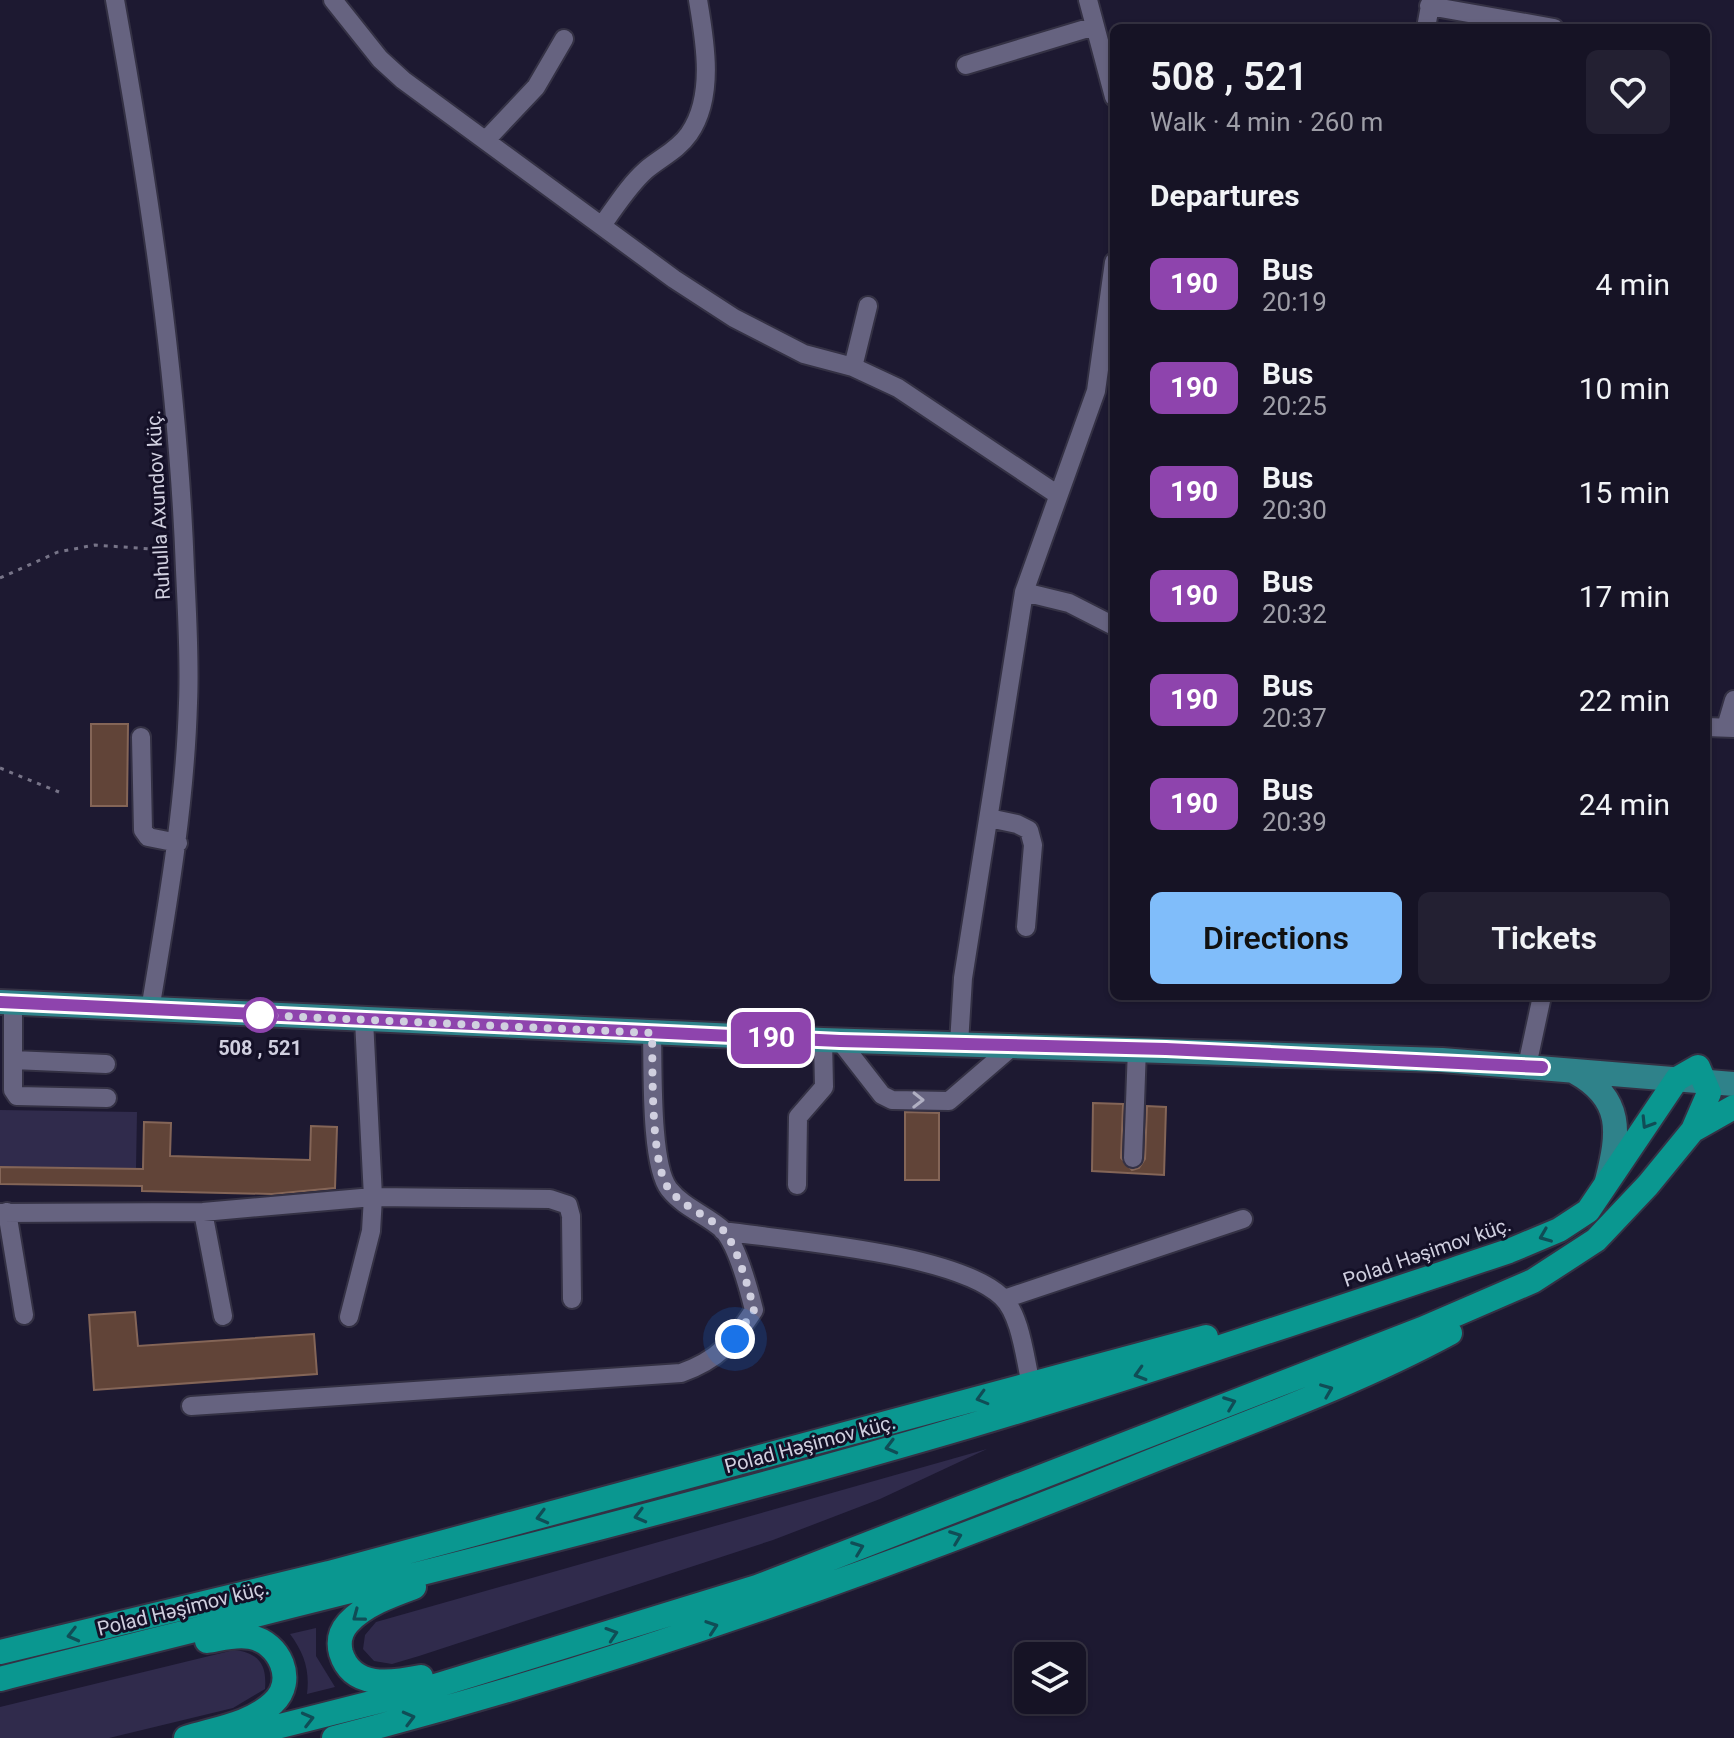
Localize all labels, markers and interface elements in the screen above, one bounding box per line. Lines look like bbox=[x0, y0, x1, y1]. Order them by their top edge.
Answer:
button: heart bbox=[1586, 50, 1670, 134]
text: 508 , 521 bbox=[1150, 55, 1308, 99]
text: Walk · 4 min · 260 m bbox=[1150, 107, 1383, 137]
text: Departures bbox=[1150, 178, 1300, 213]
text: Bus bbox=[1262, 252, 1313, 287]
text: 190 bbox=[1170, 267, 1218, 300]
text: 4 min bbox=[1596, 267, 1670, 302]
text: 20:19 bbox=[1262, 287, 1327, 317]
text: Bus bbox=[1262, 356, 1313, 391]
text: 190 bbox=[1170, 371, 1218, 404]
text: 10 min bbox=[1579, 371, 1670, 406]
text: 20:25 bbox=[1262, 391, 1327, 421]
street label: Ruhulla Axundov küç. bbox=[141, 409, 175, 601]
text: Bus bbox=[1262, 460, 1313, 495]
text: 190 bbox=[1170, 475, 1218, 508]
text: 15 min bbox=[1579, 475, 1670, 510]
text: 20:30 bbox=[1262, 495, 1327, 525]
text: Bus bbox=[1262, 564, 1313, 599]
text: 190 bbox=[1170, 579, 1218, 612]
text: 17 min bbox=[1579, 579, 1670, 614]
text: 20:32 bbox=[1262, 599, 1327, 629]
text: Bus bbox=[1262, 668, 1313, 703]
text: 190 bbox=[1170, 683, 1218, 716]
text: 22 min bbox=[1579, 683, 1670, 718]
text: 20:37 bbox=[1262, 703, 1327, 733]
text: Bus bbox=[1262, 772, 1313, 807]
text: 190 bbox=[1170, 787, 1218, 820]
text: 24 min bbox=[1579, 787, 1670, 822]
text: 20:39 bbox=[1262, 807, 1327, 837]
button: Directions bbox=[1150, 892, 1402, 984]
button: Tickets bbox=[1418, 892, 1670, 984]
marker: 508 , 521 bbox=[243, 998, 277, 1032]
line badge: 190 bbox=[725, 1012, 817, 1064]
text: 190 bbox=[747, 1021, 795, 1054]
place label: 508 , 521 bbox=[218, 1036, 302, 1060]
one-way arrow bbox=[912, 1091, 925, 1109]
one-way arrow bbox=[1641, 1114, 1656, 1129]
street label: Polad Həşimov küç. bbox=[1340, 1212, 1514, 1292]
one-way arrow bbox=[1539, 1226, 1553, 1243]
your location bbox=[715, 1319, 755, 1359]
one-way arrow bbox=[1134, 1365, 1148, 1381]
one-way arrow bbox=[1319, 1383, 1333, 1399]
one-way arrow bbox=[976, 1389, 990, 1405]
one-way arrow bbox=[1222, 1396, 1236, 1413]
street label: Polad Həşimov küç. bbox=[722, 1410, 898, 1478]
one-way arrow bbox=[884, 1438, 898, 1455]
one-way arrow bbox=[633, 1506, 647, 1523]
one-way arrow bbox=[536, 1507, 549, 1524]
one-way arrow bbox=[948, 1530, 962, 1547]
one-way arrow bbox=[850, 1541, 864, 1558]
street label: Polad Həşimov küç. bbox=[95, 1575, 271, 1641]
one-way arrow bbox=[352, 1606, 367, 1621]
one-way arrow bbox=[704, 1621, 718, 1637]
one-way arrow bbox=[66, 1625, 80, 1642]
one-way arrow bbox=[605, 1627, 619, 1643]
map controls bbox=[1014, 1642, 1086, 1714]
button: layers bbox=[1014, 1642, 1086, 1714]
one-way arrow bbox=[301, 1711, 315, 1728]
one-way arrow bbox=[402, 1711, 416, 1728]

